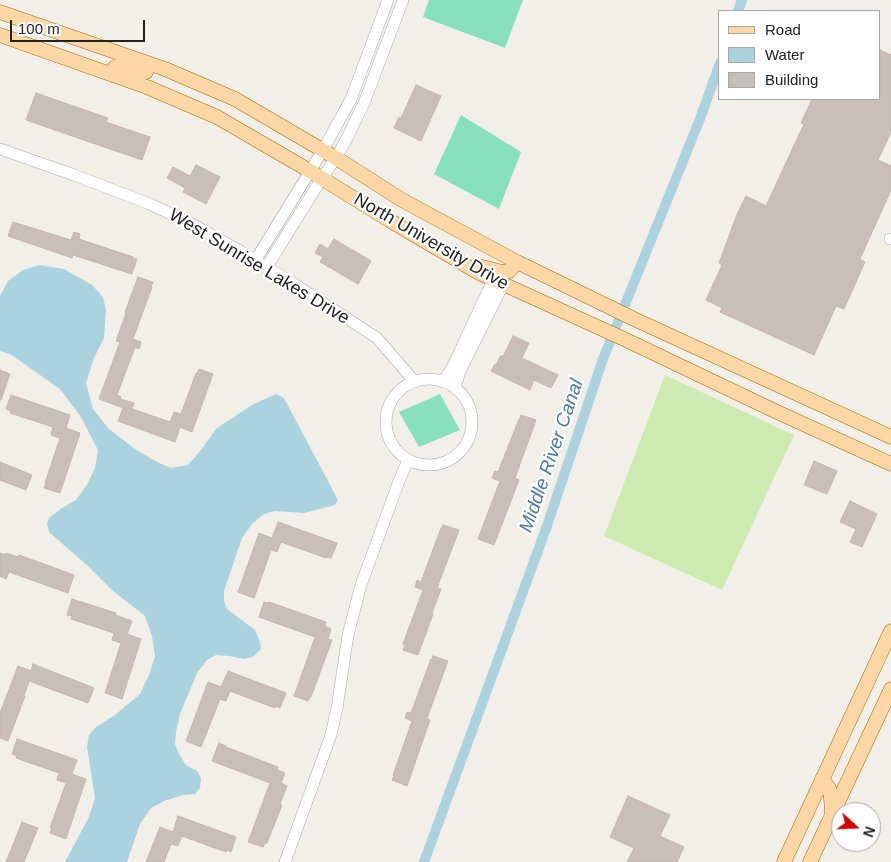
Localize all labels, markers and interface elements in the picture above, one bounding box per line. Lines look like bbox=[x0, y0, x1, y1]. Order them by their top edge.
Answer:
scale bar bbox=[12, 10, 148, 42]
legend bbox=[718, 10, 881, 100]
text: 100 m bbox=[18, 20, 60, 37]
text: Road bbox=[765, 21, 801, 38]
text: Water bbox=[765, 46, 804, 63]
text: Building bbox=[765, 71, 818, 88]
street label: North University Drive bbox=[350, 189, 512, 295]
street label: West Sunrise Lakes Drive bbox=[165, 205, 353, 329]
water label: Middle River Canal bbox=[515, 376, 589, 536]
north arrow bbox=[831, 802, 881, 852]
text: N bbox=[860, 824, 878, 839]

